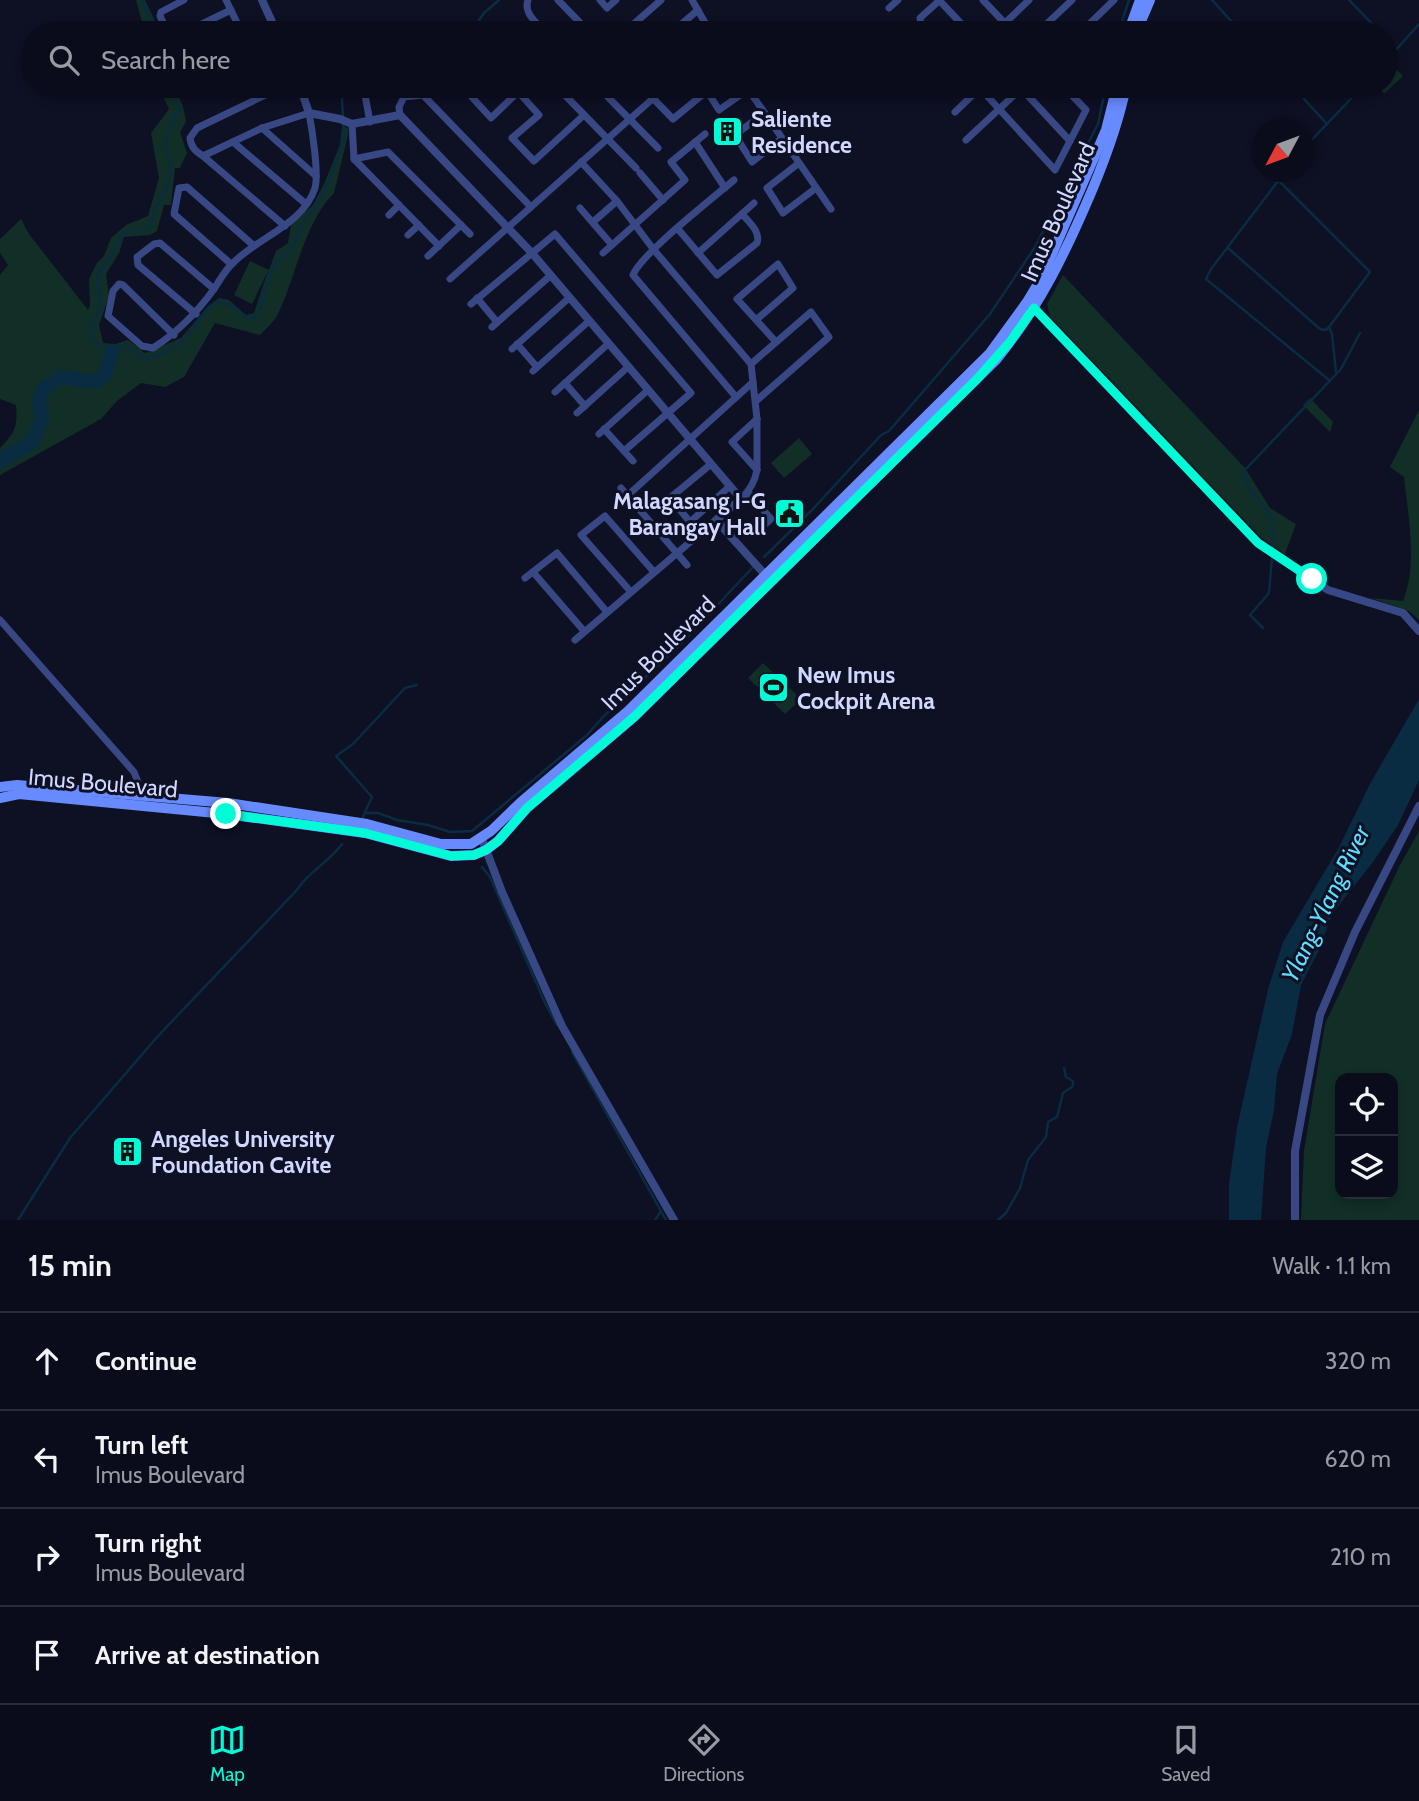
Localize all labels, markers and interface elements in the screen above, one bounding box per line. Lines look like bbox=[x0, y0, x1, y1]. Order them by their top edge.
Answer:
search box bbox=[21, 21, 1398, 98]
icon: search bbox=[45, 41, 83, 79]
text: Search here bbox=[101, 44, 230, 76]
place label: Saliente Residence bbox=[751, 105, 852, 159]
building icon: Saliente Residence bbox=[711, 115, 745, 149]
north arrow bbox=[1251, 119, 1314, 182]
street label: Imus Boulevard bbox=[1015, 138, 1101, 286]
place label: Malagasang I-G Barangay Hall bbox=[613, 487, 766, 541]
public building icon: Malagasang I-G Barangay Hall bbox=[772, 497, 806, 531]
route start bbox=[1296, 563, 1327, 594]
street label: Imus Boulevard bbox=[595, 590, 721, 716]
place label: New Imus Cockpit Arena bbox=[797, 661, 936, 715]
sports icon: New Imus Cockpit Arena bbox=[757, 671, 791, 705]
street label: Imus Boulevard bbox=[27, 763, 179, 803]
route end bbox=[210, 798, 241, 829]
water label: Ylang-Ylang River bbox=[1275, 819, 1377, 987]
map controls bbox=[1335, 1073, 1398, 1199]
button: locate bbox=[1335, 1073, 1398, 1136]
place label: Angeles University Foundation Cavite bbox=[151, 1125, 335, 1179]
building icon: Angeles University Foundation Cavite bbox=[111, 1135, 145, 1169]
button: layers bbox=[1335, 1136, 1398, 1199]
text: 15 min bbox=[28, 1247, 112, 1284]
text: Walk · 1.1 km bbox=[1272, 1252, 1391, 1280]
icon: ahead bbox=[28, 1342, 66, 1380]
text: Continue bbox=[95, 1345, 197, 1377]
text: 320 m bbox=[1325, 1347, 1391, 1375]
text: Turn left bbox=[95, 1429, 188, 1461]
icon: left bbox=[28, 1440, 66, 1478]
text: 620 m bbox=[1324, 1445, 1391, 1473]
text: Imus Boulevard bbox=[95, 1461, 245, 1489]
text: Turn right bbox=[95, 1527, 201, 1559]
icon: right bbox=[28, 1538, 66, 1576]
text: 210 m bbox=[1330, 1543, 1391, 1571]
text: Imus Boulevard bbox=[95, 1559, 245, 1587]
icon: arrive bbox=[28, 1636, 66, 1674]
text: Arrive at destination bbox=[95, 1639, 320, 1671]
tab: Map bbox=[208, 1721, 246, 1786]
tab: Directions bbox=[663, 1721, 744, 1786]
tab: Saved bbox=[1161, 1721, 1211, 1786]

